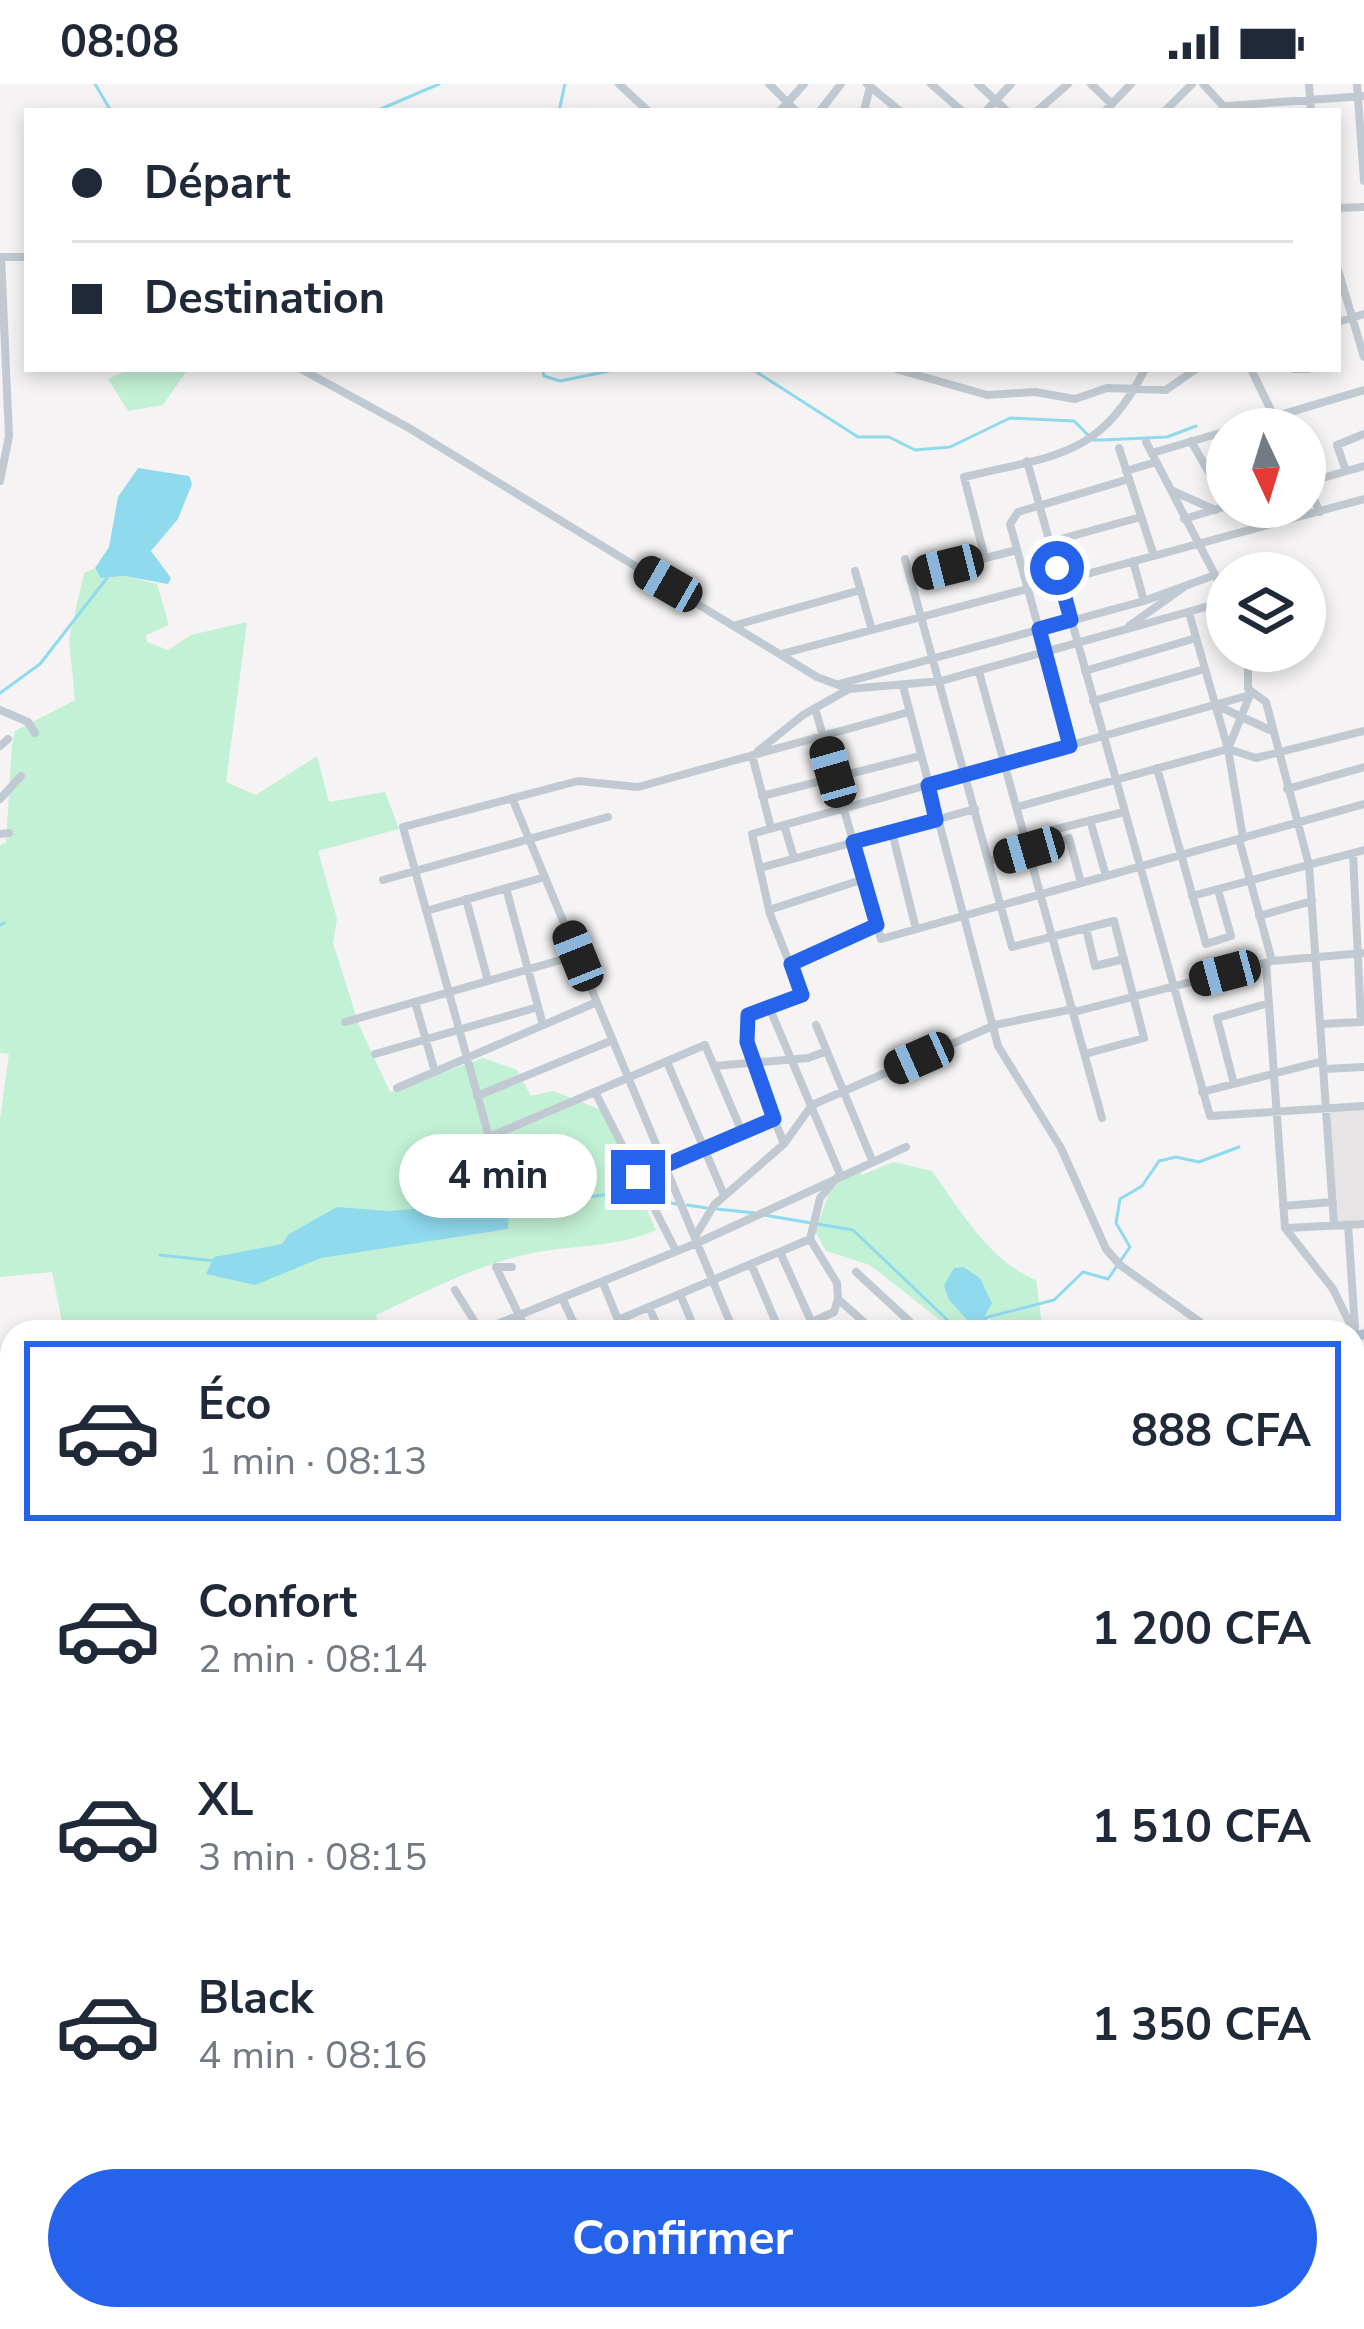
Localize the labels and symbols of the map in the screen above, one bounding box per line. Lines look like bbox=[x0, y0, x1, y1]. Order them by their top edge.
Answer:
north arrow bbox=[1206, 408, 1326, 528]
car bbox=[909, 541, 987, 593]
route start bbox=[1030, 541, 1084, 595]
car bbox=[628, 550, 708, 618]
car bbox=[806, 732, 860, 812]
car bbox=[989, 823, 1069, 877]
car bbox=[548, 916, 608, 996]
car bbox=[1186, 946, 1264, 1000]
car bbox=[879, 1027, 959, 1089]
callout: 4 min bbox=[398, 1135, 596, 1219]
route end bbox=[611, 1150, 665, 1204]

